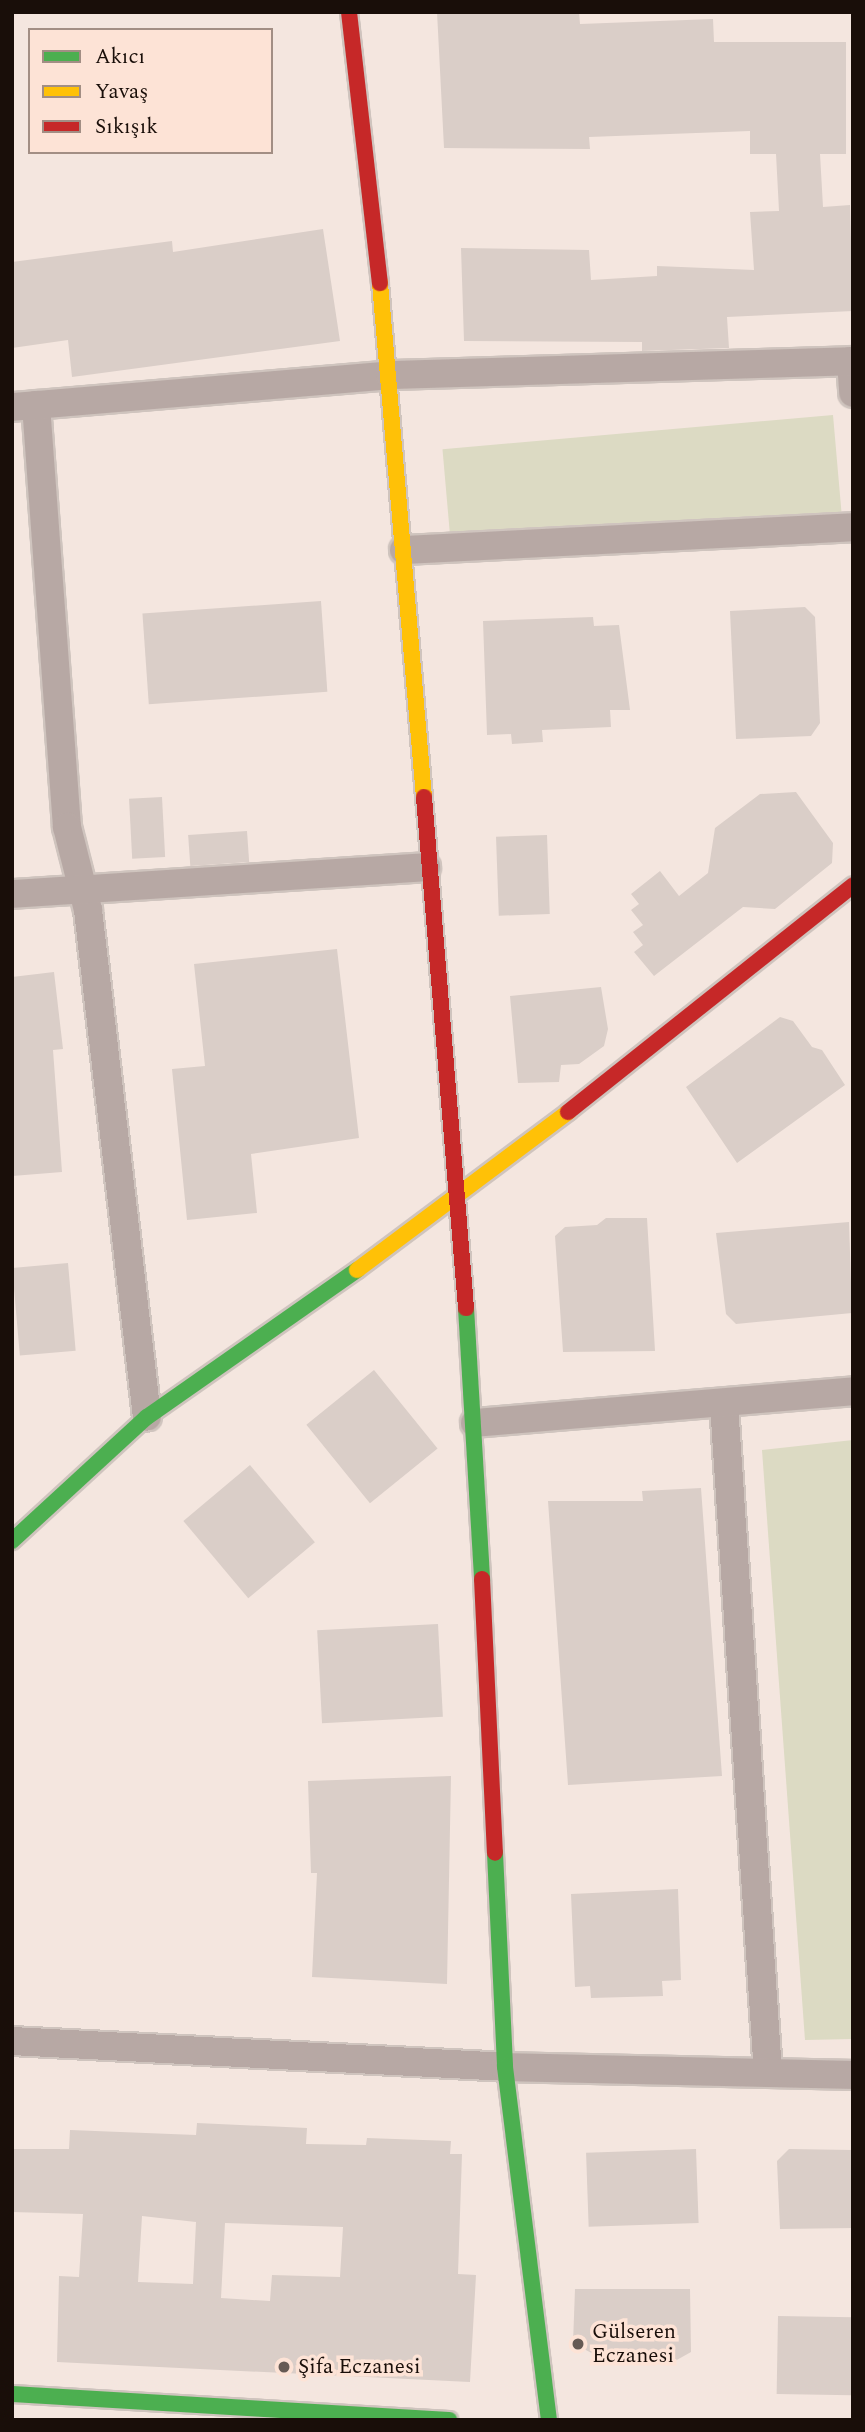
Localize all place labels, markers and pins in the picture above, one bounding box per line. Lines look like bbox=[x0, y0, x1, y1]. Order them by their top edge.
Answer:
place label: Gülseren Eczanesi bbox=[592, 2319, 676, 2369]
marker: Gülseren Eczanesi bbox=[570, 2336, 586, 2352]
place label: Şifa Eczanesi bbox=[298, 2354, 421, 2380]
marker: Şifa Eczanesi bbox=[276, 2359, 292, 2375]

